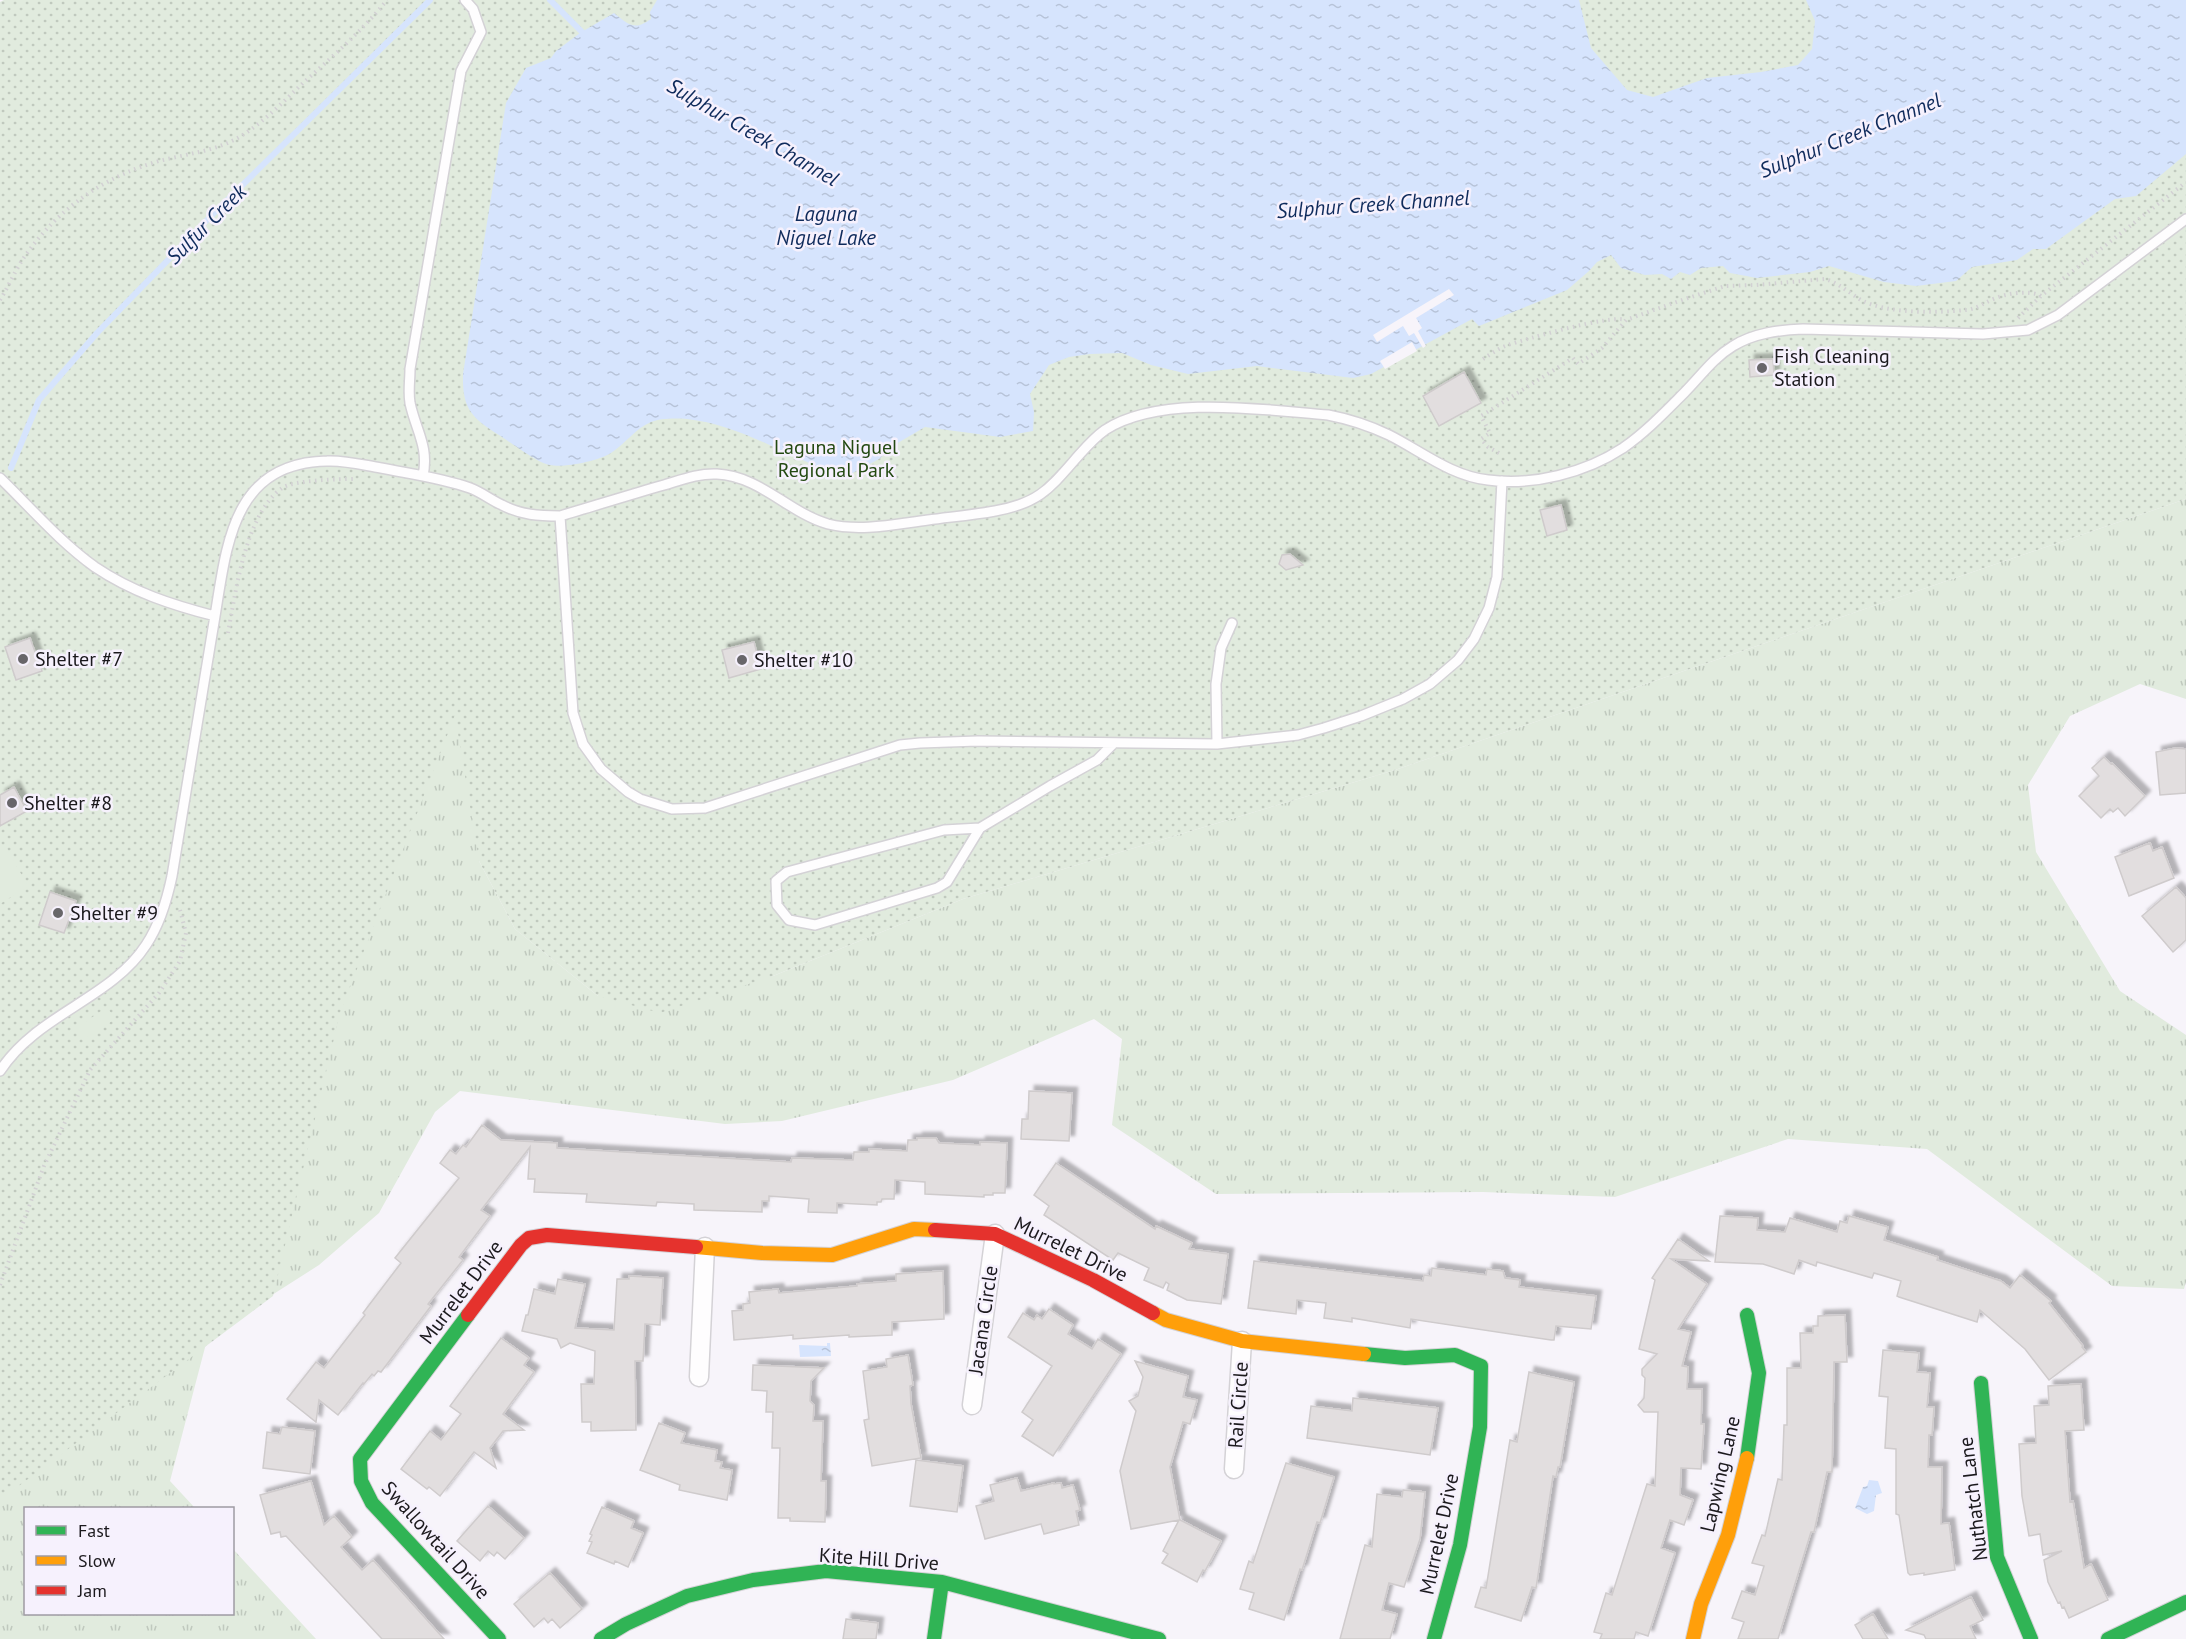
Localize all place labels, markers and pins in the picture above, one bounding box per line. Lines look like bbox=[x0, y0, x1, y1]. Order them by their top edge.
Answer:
place label: Fish Cleaning Station bbox=[1774, 343, 1890, 392]
marker: Fish Cleaning Station bbox=[1755, 361, 1769, 375]
place label: Shelter #7 bbox=[35, 646, 123, 672]
place label: Shelter #10 bbox=[754, 647, 853, 673]
marker: Shelter #7 bbox=[16, 652, 30, 666]
marker: Shelter #10 bbox=[735, 653, 749, 667]
place label: Shelter #8 bbox=[24, 790, 112, 816]
marker: Shelter #8 bbox=[5, 796, 19, 810]
place label: Shelter #9 bbox=[70, 900, 158, 926]
marker: Shelter #9 bbox=[51, 906, 65, 920]

